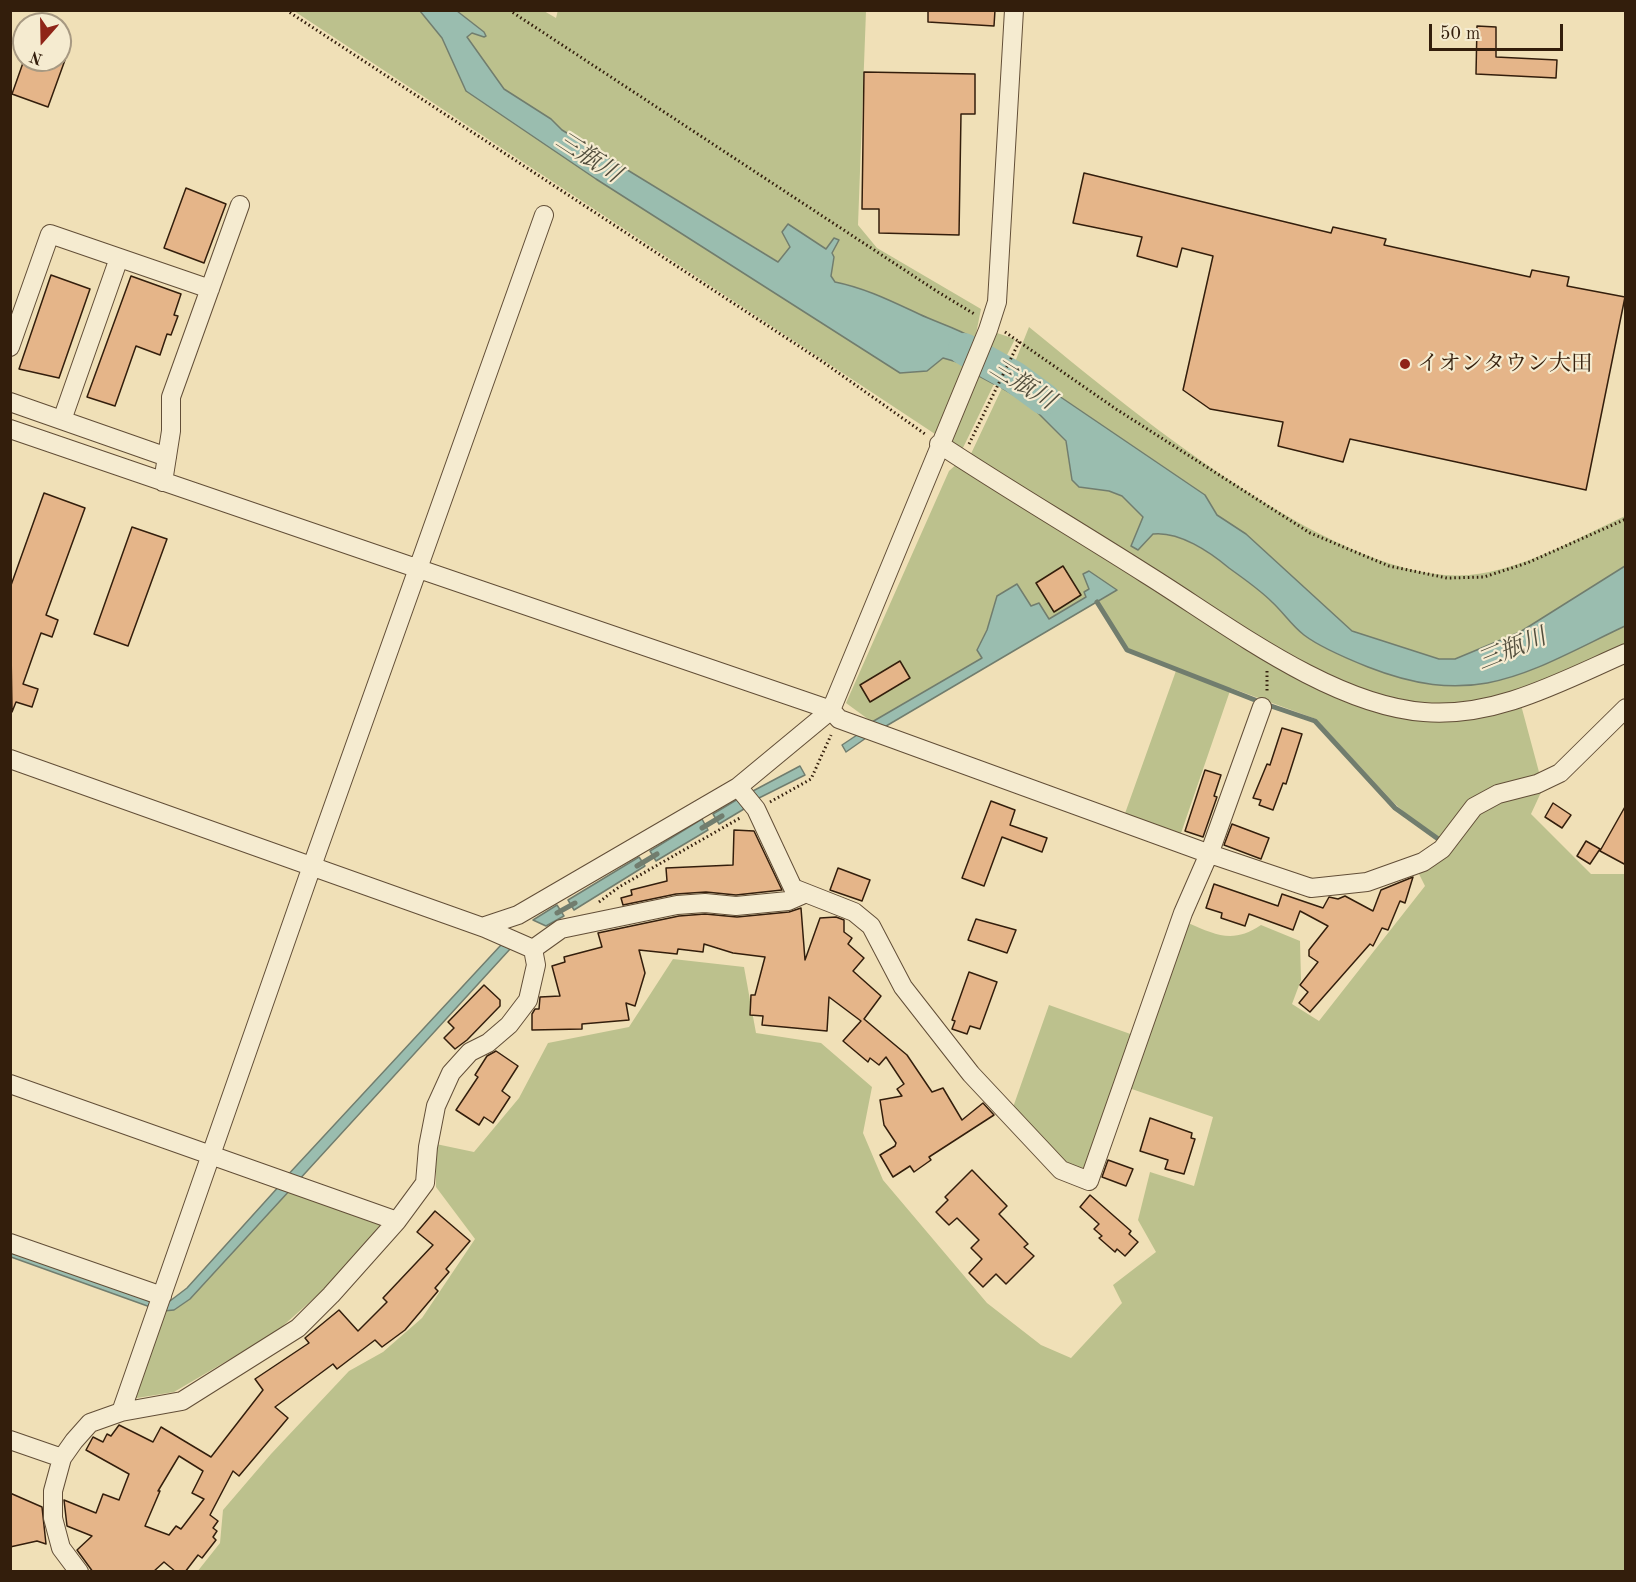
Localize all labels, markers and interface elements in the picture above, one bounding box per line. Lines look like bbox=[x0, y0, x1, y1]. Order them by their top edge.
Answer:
north arrow bbox=[12, 12, 72, 72]
scale bar bbox=[1432, 12, 1566, 50]
text: 50 m bbox=[1440, 25, 1480, 43]
text: N bbox=[28, 47, 45, 67]
water label: 三瓶川 bbox=[550, 126, 626, 190]
place label: イオンタウン大田 bbox=[1417, 351, 1593, 377]
water label: 三瓶川 bbox=[984, 354, 1060, 416]
marker: イオンタウン大田 bbox=[1398, 357, 1412, 371]
water label: 三瓶川 bbox=[1473, 623, 1551, 677]

